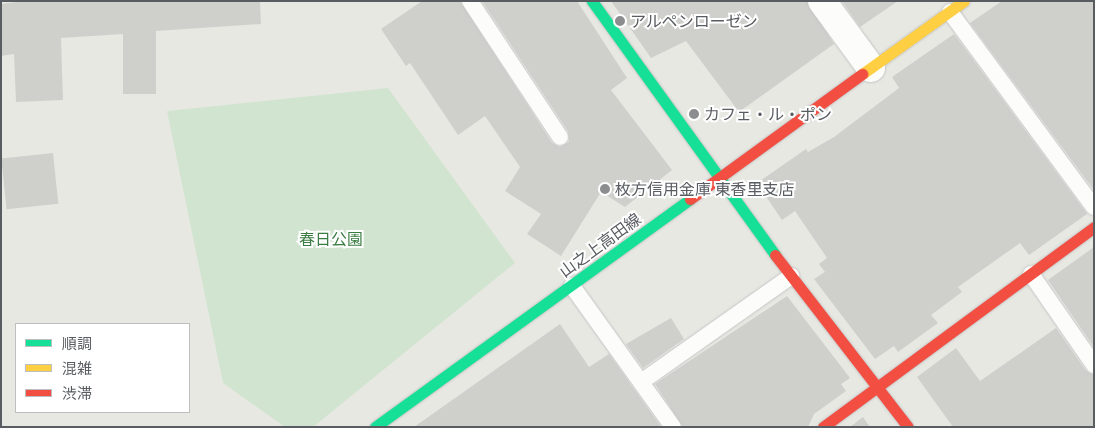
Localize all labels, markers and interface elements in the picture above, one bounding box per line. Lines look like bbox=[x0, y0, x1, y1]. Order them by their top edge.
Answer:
place label: アルペンローゼン bbox=[630, 11, 758, 31]
marker: アルペンローゼン bbox=[614, 15, 626, 27]
place label: カフェ・ル・ポン bbox=[704, 104, 832, 124]
marker: カフェ・ル・ポン bbox=[688, 108, 700, 120]
place label: 枚方信用金庫 東香里支店 bbox=[615, 179, 795, 199]
marker: 枚方信用金庫 東香里支店 bbox=[599, 183, 611, 195]
street label: 山之上高田線 bbox=[556, 209, 644, 281]
park label: 春日公園 bbox=[299, 229, 363, 249]
legend bbox=[15, 323, 190, 413]
text: 順調 bbox=[62, 334, 92, 352]
text: 混雑 bbox=[62, 359, 92, 377]
text: 渋滞 bbox=[62, 384, 92, 402]

